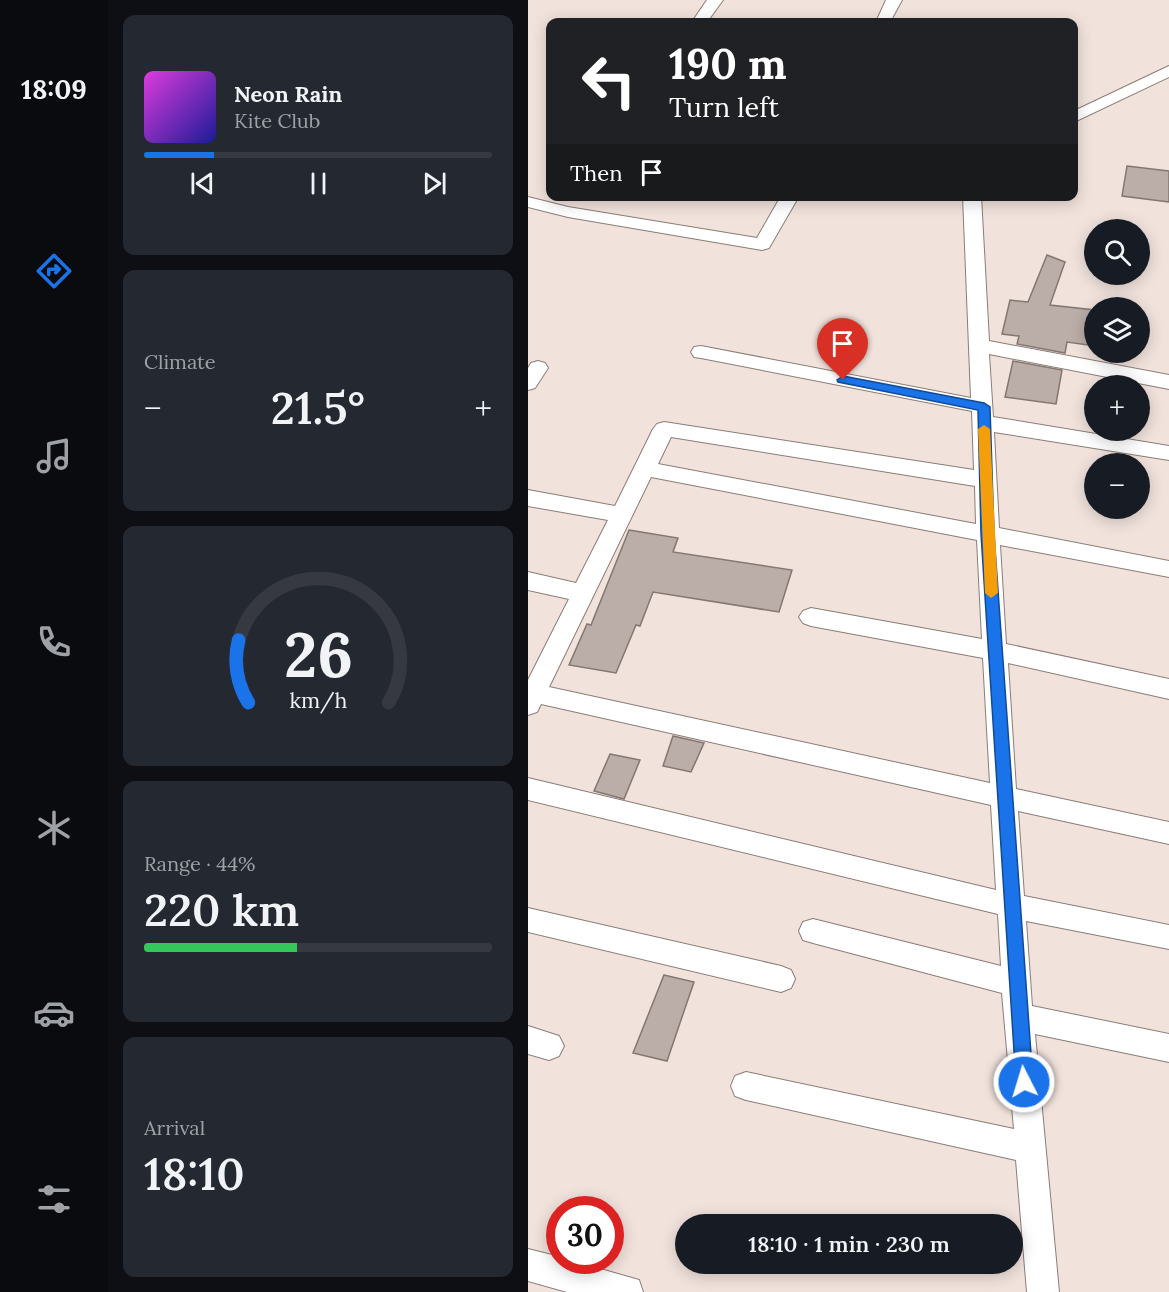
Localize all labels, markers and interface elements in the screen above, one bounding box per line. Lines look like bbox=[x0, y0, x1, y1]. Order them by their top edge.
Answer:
text: 190 m bbox=[669, 37, 787, 91]
icon: left bbox=[570, 42, 648, 120]
text: 18:09 bbox=[21, 72, 87, 106]
text: Neon Rain bbox=[234, 80, 342, 108]
text: Turn left bbox=[669, 90, 779, 124]
text: Kite Club bbox=[234, 108, 320, 133]
icon: arrive bbox=[635, 156, 668, 189]
text: Then bbox=[570, 159, 623, 187]
icon: previous bbox=[186, 167, 219, 200]
icon: pause bbox=[302, 167, 335, 200]
icon: next bbox=[418, 167, 451, 200]
map controls bbox=[1084, 219, 1150, 519]
button: search bbox=[1084, 219, 1150, 285]
icon: directions bbox=[33, 250, 75, 292]
button: layers bbox=[1084, 297, 1150, 363]
pin bbox=[817, 318, 868, 380]
icon: arrive bbox=[826, 327, 859, 360]
text: Climate bbox=[144, 349, 216, 374]
button: + bbox=[1084, 375, 1150, 441]
text: 21.5° bbox=[271, 379, 365, 436]
text: − bbox=[144, 387, 162, 429]
text: + bbox=[475, 387, 492, 429]
icon: music bbox=[33, 435, 75, 477]
button: − bbox=[1084, 453, 1150, 519]
text: 26 bbox=[283, 614, 353, 694]
icon: phone bbox=[33, 621, 75, 663]
text: km/h bbox=[289, 686, 347, 714]
icon: climate bbox=[33, 807, 75, 849]
text: Range · 44% bbox=[144, 851, 255, 876]
text: 220 km bbox=[144, 881, 299, 938]
icon: car bbox=[33, 992, 75, 1034]
position arrow bbox=[992, 1050, 1056, 1114]
text: Arrival bbox=[144, 1115, 205, 1140]
text: 18:10 bbox=[144, 1145, 245, 1202]
icon: filters bbox=[33, 1178, 75, 1220]
speed limit sign: 30 bbox=[546, 1196, 624, 1274]
text: 18:10 · 1 min · 230 m bbox=[748, 1230, 950, 1258]

